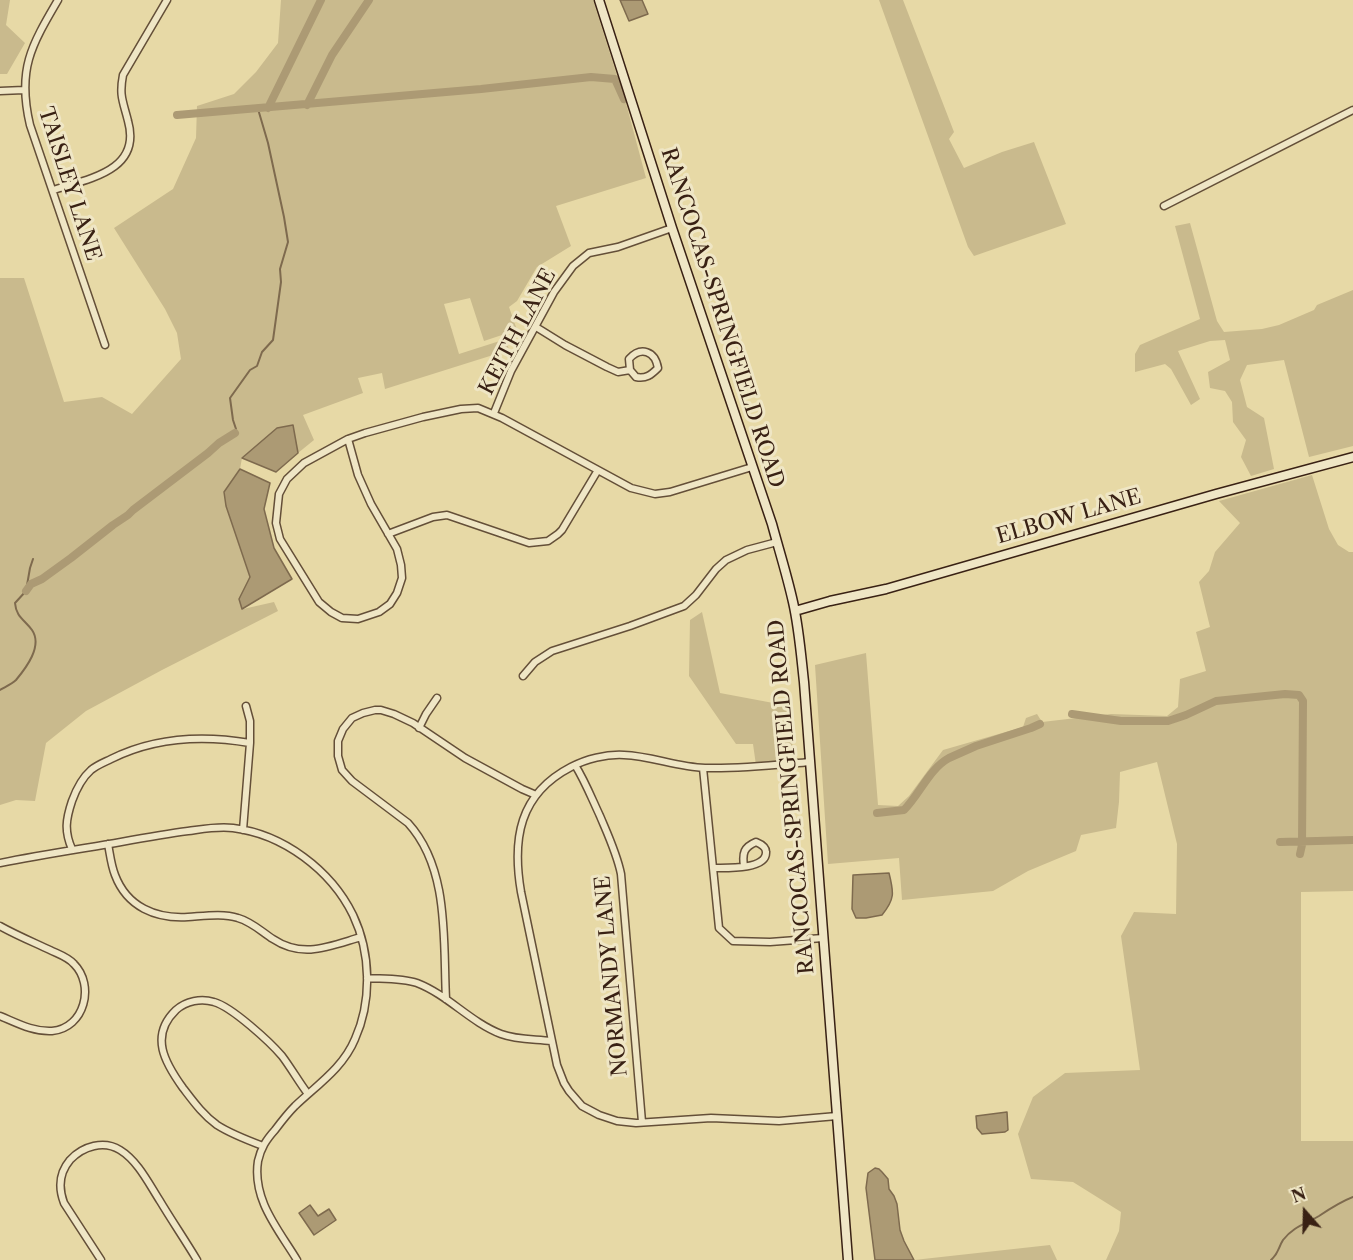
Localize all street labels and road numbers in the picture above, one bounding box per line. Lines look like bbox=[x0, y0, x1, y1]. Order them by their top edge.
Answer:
street label: TAISLEY LANE bbox=[32, 104, 106, 264]
street label: RANCOCAS-SPRINGFIELD ROAD bbox=[655, 145, 789, 491]
street label: KEITH LANE bbox=[474, 265, 562, 399]
street label: ELBOW LANE bbox=[994, 484, 1144, 550]
street label: RANCOCAS-SPRINGFIELD ROAD bbox=[764, 619, 820, 975]
street label: NORMANDY LANE bbox=[591, 875, 633, 1077]

